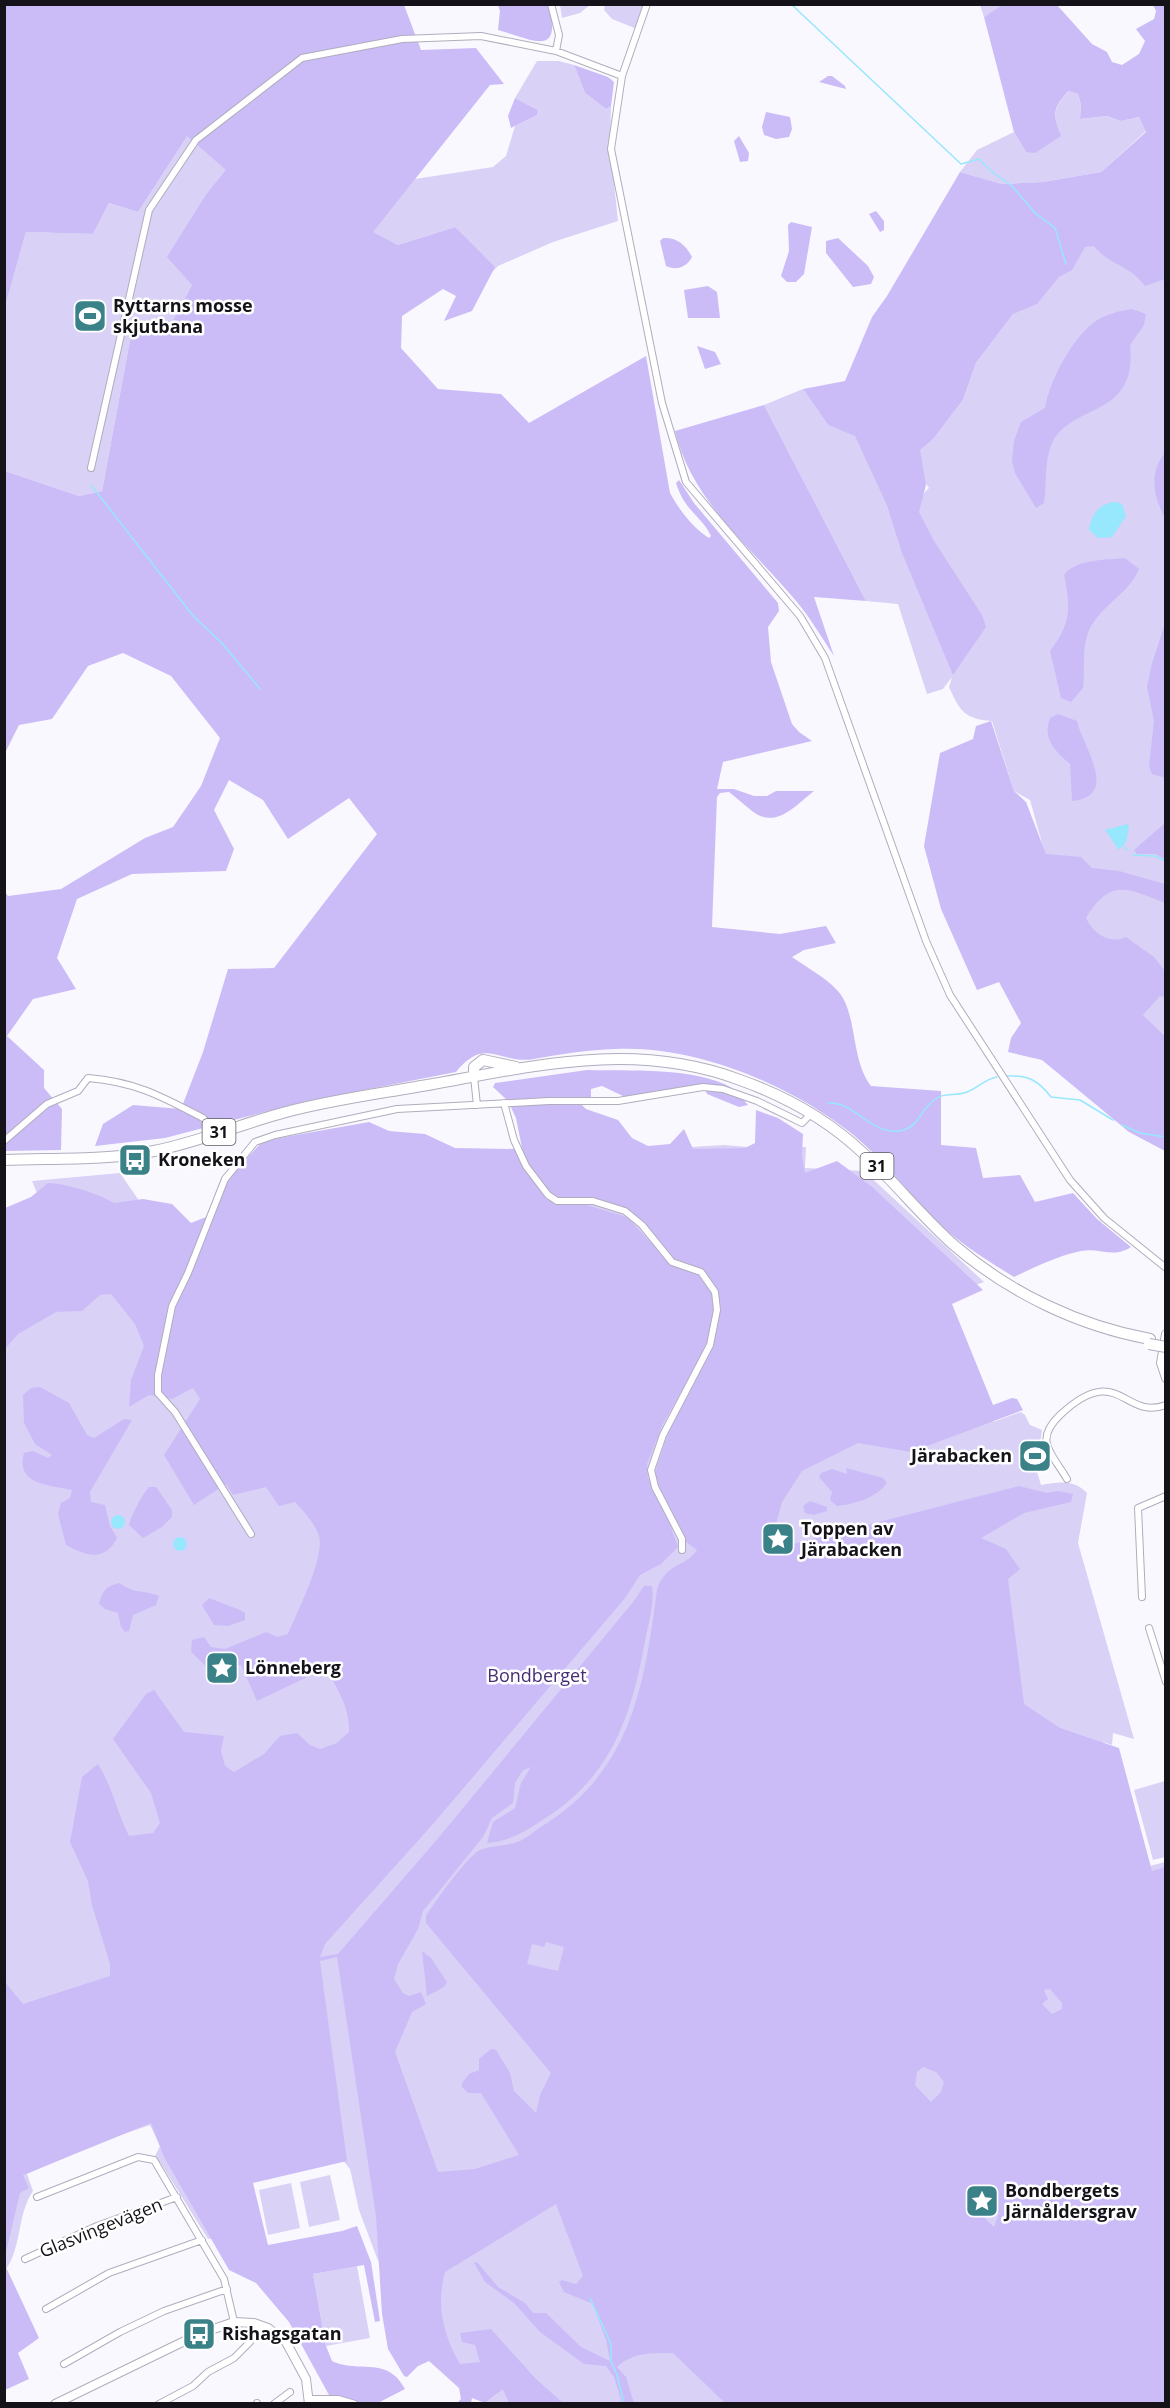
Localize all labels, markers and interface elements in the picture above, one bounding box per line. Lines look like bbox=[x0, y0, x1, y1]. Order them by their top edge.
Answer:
place label: Ryttarns mosse skjutbana bbox=[113, 293, 253, 338]
sports icon: Ryttarns mosse skjutbana bbox=[72, 298, 108, 334]
road number: 31 bbox=[202, 1119, 236, 1145]
bus stop icon: Kroneken bbox=[117, 1142, 153, 1178]
place label: Kroneken bbox=[158, 1147, 245, 1171]
road number: 31 bbox=[860, 1153, 894, 1179]
sports icon: Järabacken bbox=[1017, 1438, 1053, 1474]
place label: Järabacken bbox=[909, 1443, 1012, 1467]
place label: Toppen av Järabacken bbox=[799, 1516, 902, 1561]
place icon: Toppen av Järabacken bbox=[760, 1521, 796, 1557]
place icon: Lönneberg bbox=[204, 1650, 240, 1686]
place label: Lönneberg bbox=[245, 1655, 341, 1679]
park label: Bondberget bbox=[487, 1663, 587, 1687]
place label: Bondbergets Järnåldersgrav bbox=[1003, 2178, 1138, 2223]
place icon: Bondbergets Järnåldersgrav bbox=[964, 2183, 1000, 2219]
street label: Glasvingevägen bbox=[36, 2191, 166, 2263]
bus stop icon: Rishagsgatan bbox=[181, 2316, 217, 2352]
place label: Rishagsgatan bbox=[222, 2321, 342, 2345]

